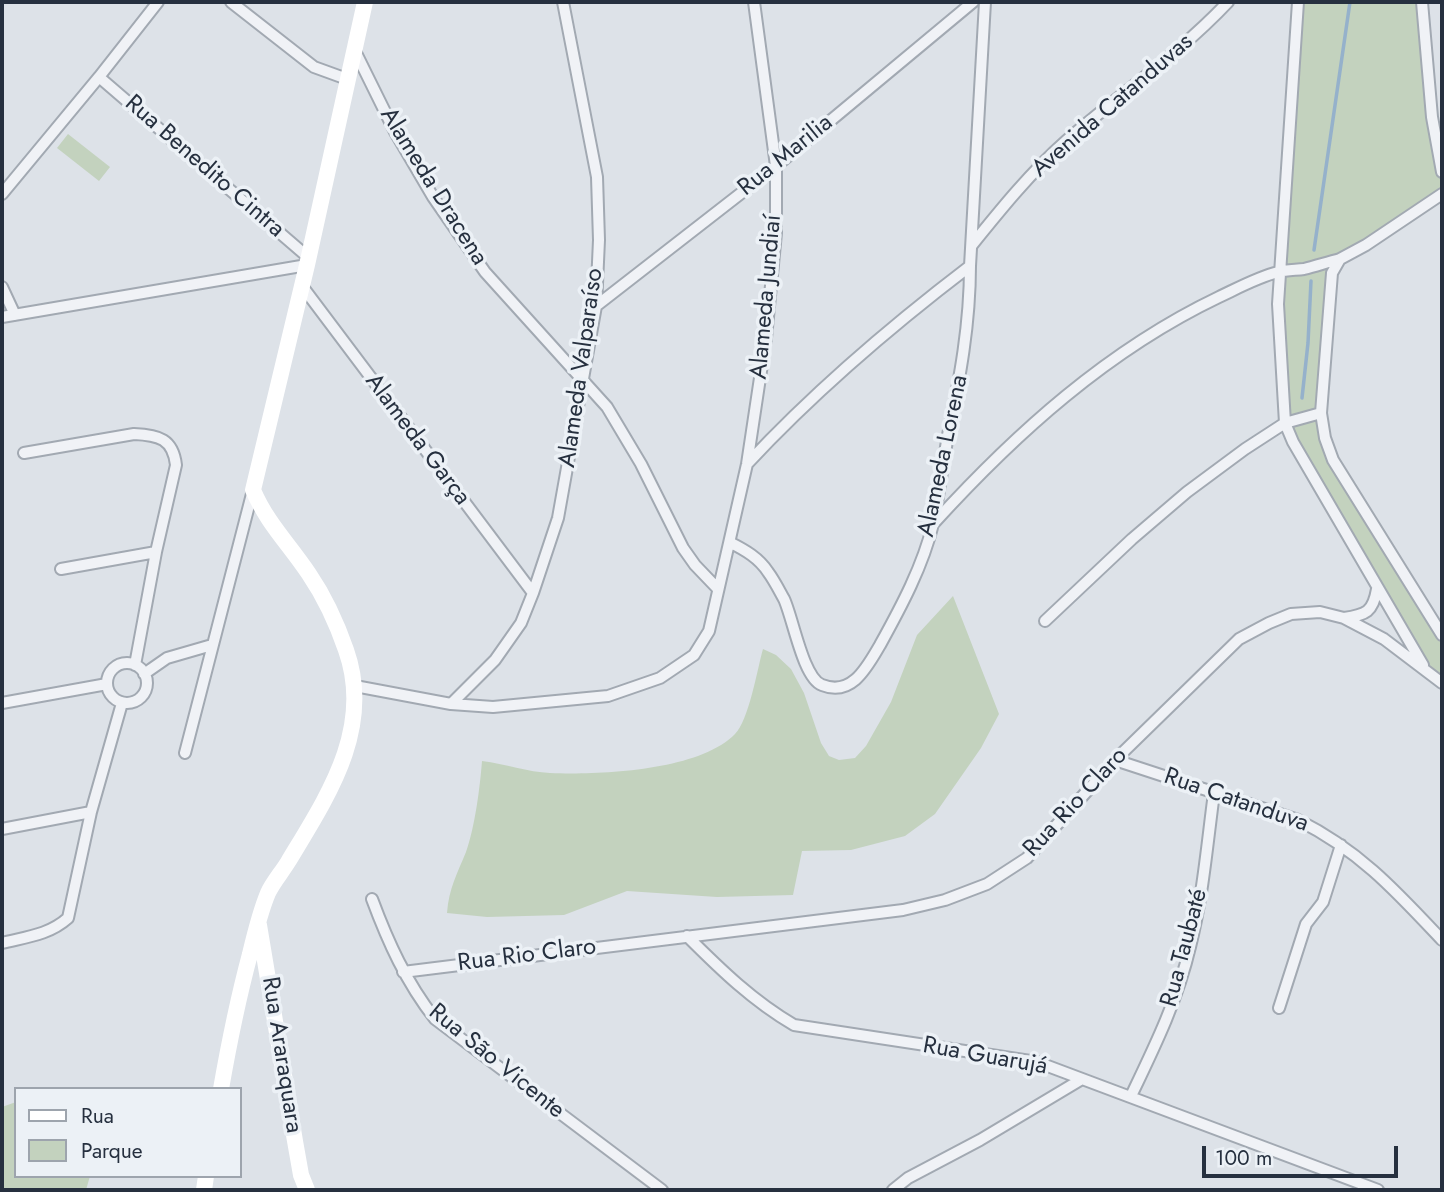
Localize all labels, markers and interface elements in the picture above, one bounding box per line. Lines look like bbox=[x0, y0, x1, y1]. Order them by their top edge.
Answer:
street label: Avenida Catanduvas bbox=[1026, 28, 1200, 184]
street label: Rua Benedito Cintra bbox=[118, 90, 290, 244]
street label: Alameda Dracena bbox=[373, 103, 493, 271]
street label: Rua Marilia bbox=[733, 109, 839, 203]
street label: Alameda Jundiaí bbox=[745, 214, 789, 380]
street label: Alameda Valparaíso bbox=[554, 267, 610, 469]
street label: Alameda Garça bbox=[358, 368, 476, 512]
street label: Alameda Lorena bbox=[913, 372, 975, 540]
street label: Rua Rio Claro bbox=[1018, 742, 1134, 864]
street label: Rua Catanduva bbox=[1160, 763, 1312, 839]
street label: Rua Taubaté bbox=[1155, 886, 1215, 1010]
street label: Rua Rio Claro bbox=[456, 933, 598, 979]
street label: Rua Araraquara bbox=[254, 975, 308, 1135]
street label: Rua São Vicente bbox=[422, 998, 570, 1126]
street label: Rua Guarujá bbox=[920, 1032, 1050, 1082]
legend bbox=[14, 1087, 242, 1178]
text: Rua bbox=[81, 1101, 114, 1131]
scale bar bbox=[1206, 1132, 1402, 1176]
text: Parque bbox=[81, 1136, 143, 1166]
text: 100 m bbox=[1215, 1143, 1272, 1173]

